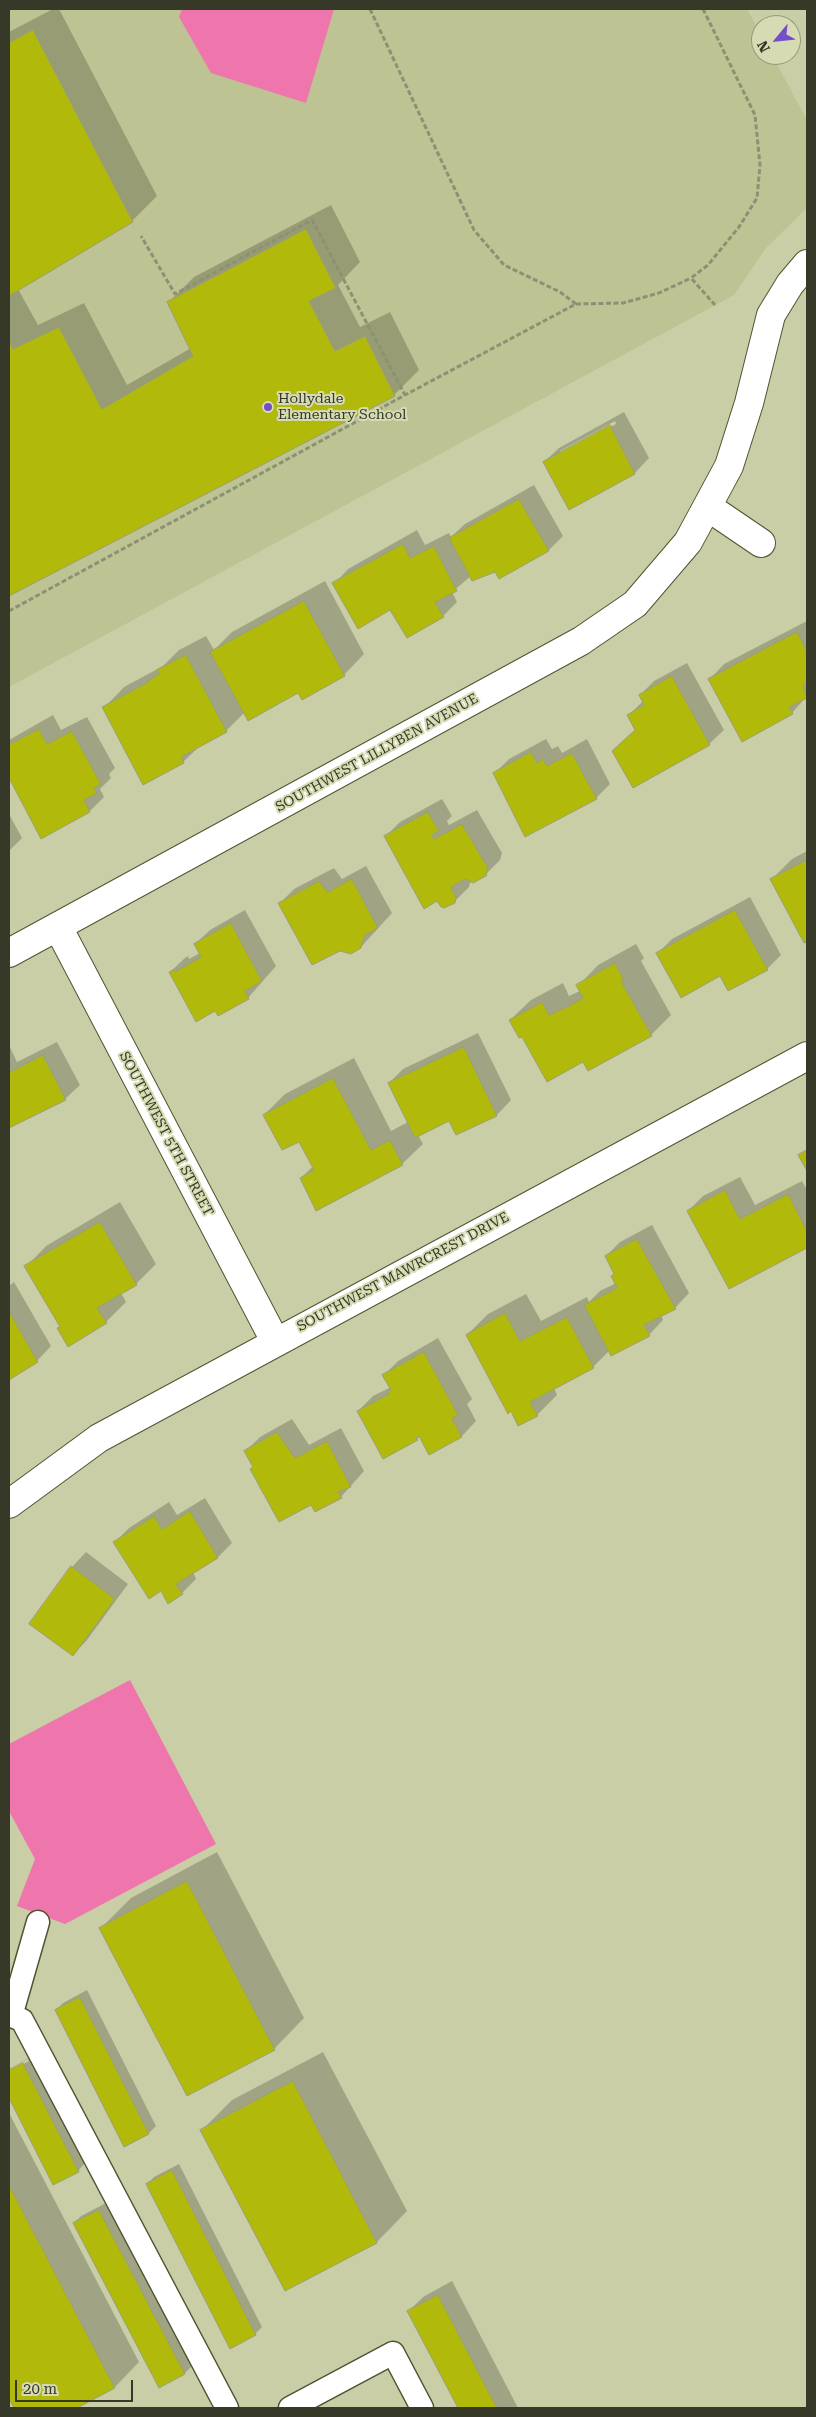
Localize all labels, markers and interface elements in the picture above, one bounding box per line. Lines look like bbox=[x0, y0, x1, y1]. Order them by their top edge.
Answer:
north arrow bbox=[751, 15, 801, 65]
text: N bbox=[754, 38, 773, 55]
place label: Hollydale Elementary School bbox=[278, 391, 406, 424]
marker: Hollydale Elementary School bbox=[262, 401, 274, 413]
street label: SOUTHWEST LILLYBEN AVENUE bbox=[273, 690, 481, 816]
street label: SOUTHWEST 5TH STREET bbox=[115, 1049, 217, 1219]
street label: SOUTHWEST MAWRCREST DRIVE bbox=[294, 1209, 512, 1335]
scale bar bbox=[18, 2370, 135, 2402]
text: 20 m bbox=[23, 2380, 57, 2398]

